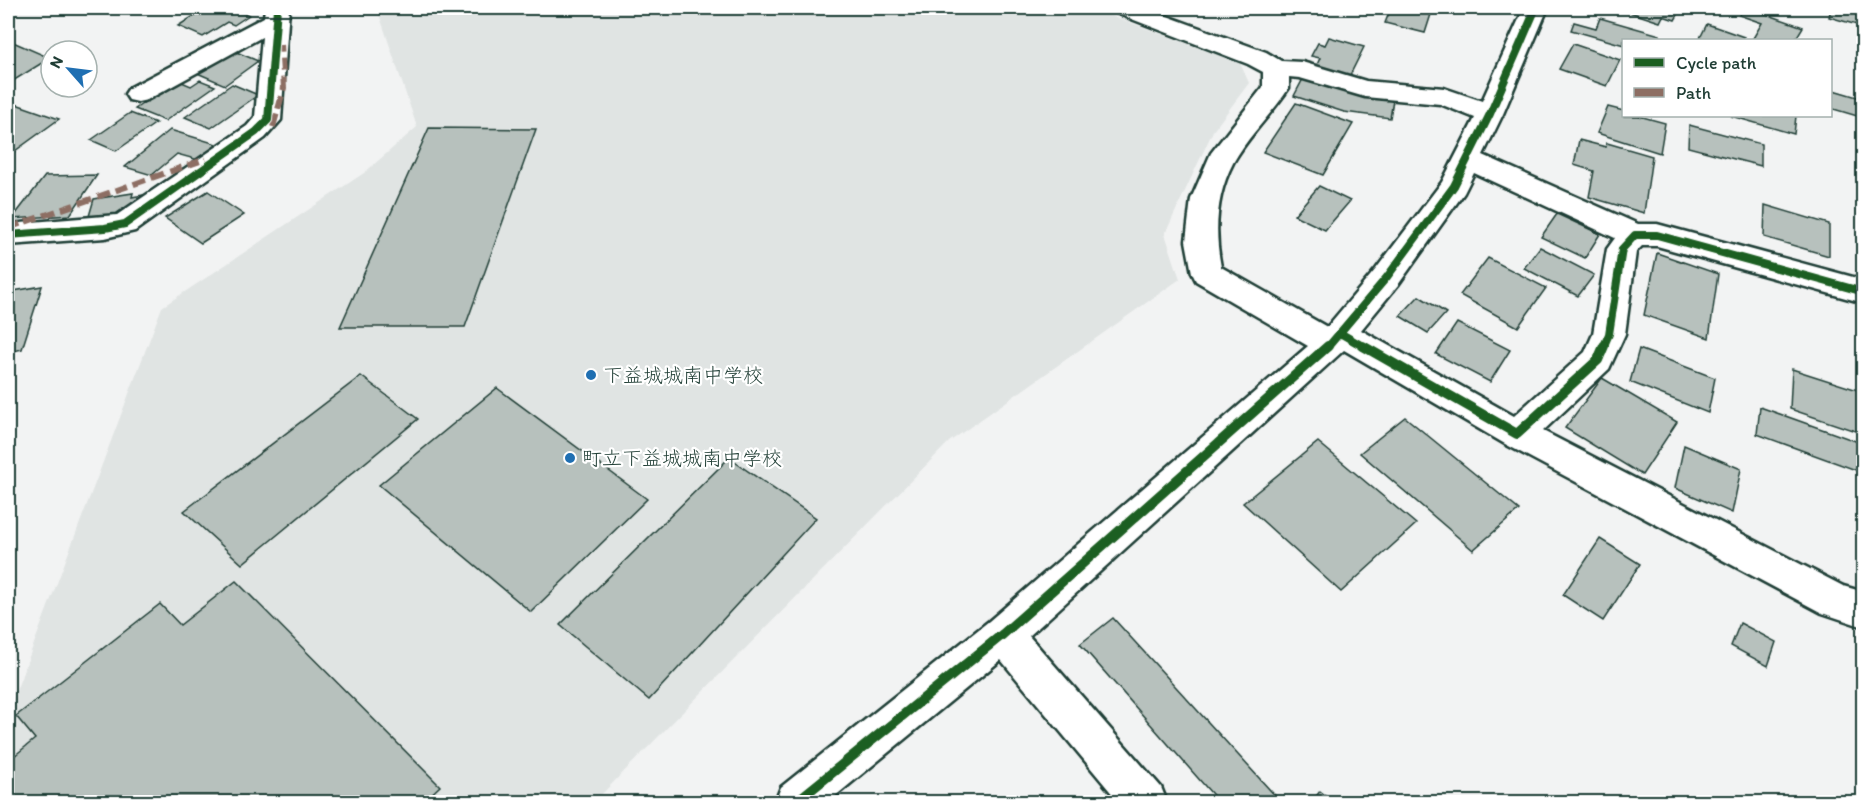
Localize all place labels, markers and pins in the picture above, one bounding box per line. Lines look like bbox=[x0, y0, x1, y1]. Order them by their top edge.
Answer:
place label: 下益城城南中学校 bbox=[603, 363, 763, 387]
marker: 下益城城南中学校 bbox=[584, 368, 598, 382]
place label: 町立下益城城南中学校 bbox=[582, 446, 782, 470]
marker: 町立下益城城南中学校 bbox=[563, 451, 577, 465]

